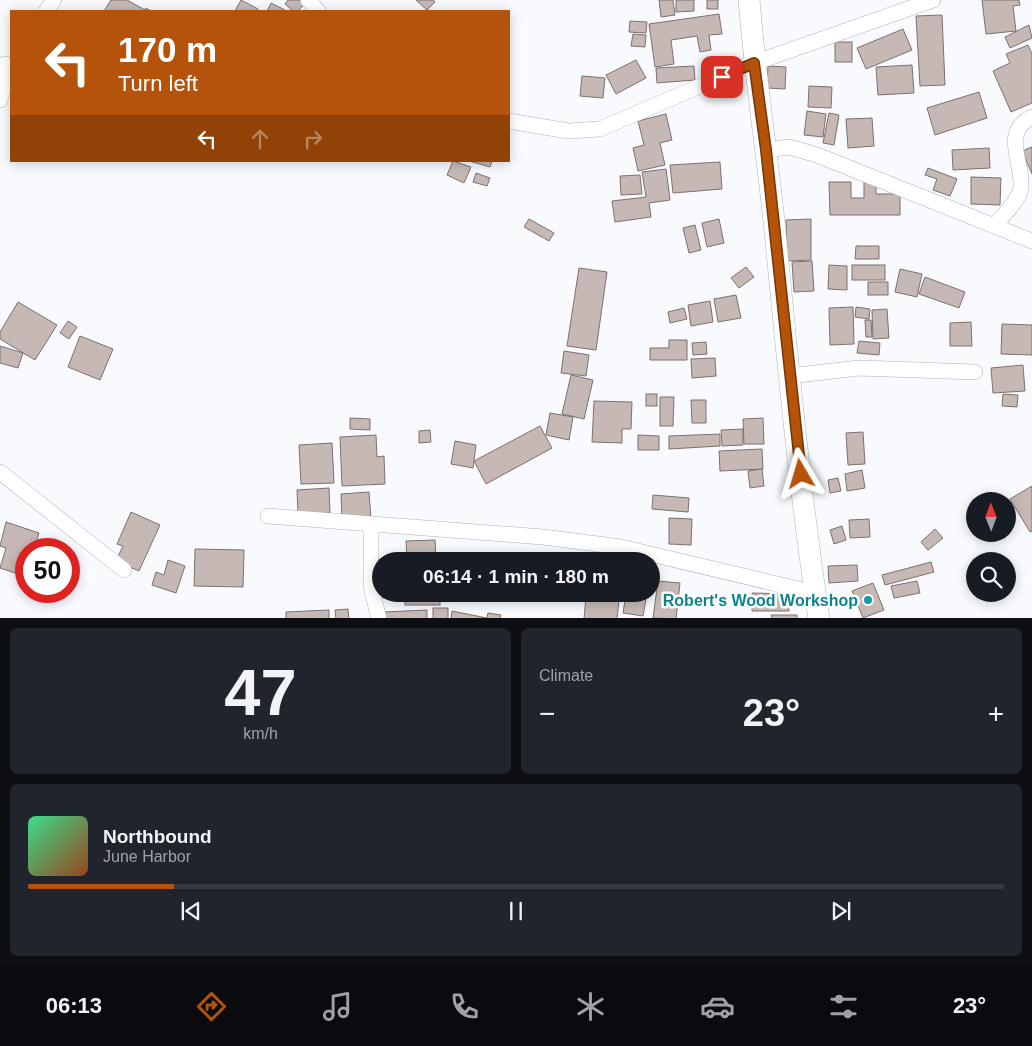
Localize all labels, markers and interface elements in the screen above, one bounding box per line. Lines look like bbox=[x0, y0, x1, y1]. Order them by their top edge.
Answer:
icon: left bbox=[35, 30, 100, 95]
text: 170 m bbox=[118, 30, 217, 69]
pin bbox=[701, 56, 743, 98]
icon: arrive bbox=[708, 63, 736, 91]
text: Turn left bbox=[118, 71, 198, 96]
icon: left bbox=[193, 125, 221, 153]
icon: ahead bbox=[246, 125, 274, 153]
icon: right bbox=[299, 125, 327, 153]
position arrow bbox=[774, 447, 826, 499]
north arrow bbox=[966, 492, 1016, 542]
map controls bbox=[966, 492, 1016, 602]
speed limit sign: 50 bbox=[15, 538, 80, 603]
button: search bbox=[966, 552, 1016, 602]
text: 06:14 · 1 min · 180 m bbox=[423, 566, 609, 587]
place label: Robert's Wood Workshop bbox=[663, 592, 858, 609]
marker: Robert's Wood Workshop bbox=[862, 594, 874, 606]
text: 47 bbox=[224, 656, 297, 729]
text: Climate bbox=[539, 667, 593, 684]
text: 23° bbox=[743, 692, 800, 734]
text: − bbox=[539, 698, 555, 729]
text: + bbox=[988, 698, 1004, 729]
text: km/h bbox=[243, 725, 278, 742]
text: Northbound bbox=[103, 826, 212, 847]
text: June Harbor bbox=[103, 848, 191, 865]
icon: previous bbox=[177, 897, 205, 925]
icon: pause bbox=[502, 897, 530, 925]
icon: next bbox=[827, 897, 855, 925]
icon: directions bbox=[194, 989, 229, 1024]
icon: music bbox=[320, 989, 355, 1024]
icon: phone bbox=[447, 989, 482, 1024]
icon: climate bbox=[573, 989, 608, 1024]
icon: car bbox=[700, 989, 735, 1024]
icon: filters bbox=[826, 989, 861, 1024]
text: 06:13 bbox=[46, 993, 102, 1018]
text: 23° bbox=[953, 993, 986, 1018]

